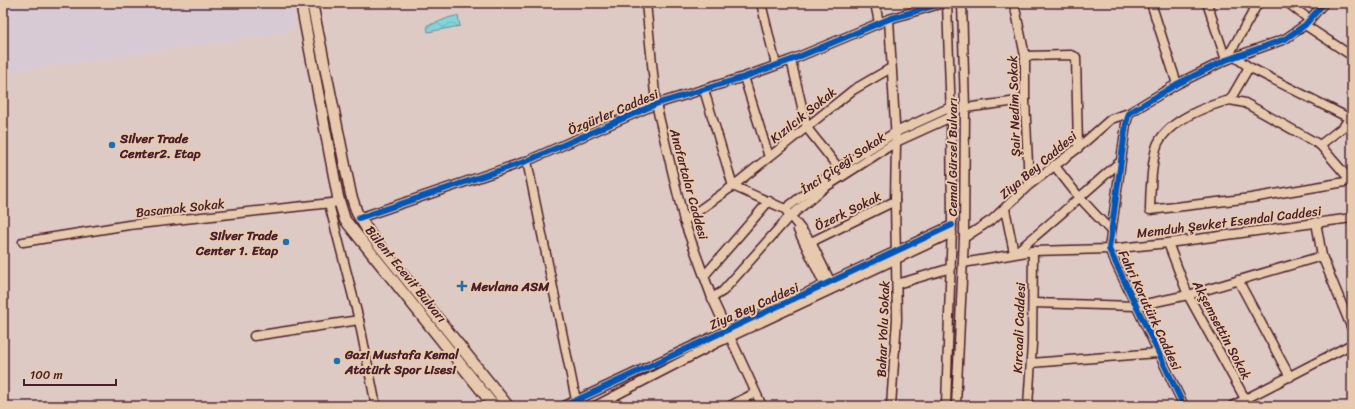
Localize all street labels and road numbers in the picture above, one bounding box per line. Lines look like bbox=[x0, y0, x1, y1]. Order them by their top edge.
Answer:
street label: Şair Nedim Sokak bbox=[1001, 55, 1027, 157]
street label: Kızılcık Sokak bbox=[765, 81, 842, 149]
street label: Özgürler Caddesi bbox=[564, 82, 662, 141]
street label: Cemal Gürsel Bulvarı bbox=[941, 97, 964, 216]
street label: Anafartalar Caddesi bbox=[663, 125, 715, 243]
street label: Ziya Bey Caddesi bbox=[994, 125, 1083, 205]
street label: İnci Çiçeği Sokak bbox=[795, 126, 890, 201]
street label: Özerk Sokak bbox=[811, 185, 885, 237]
street label: Basamak Sokak bbox=[134, 192, 226, 224]
street label: Memduh Şevket Esendal Caddesi bbox=[1135, 199, 1323, 245]
street label: Bülent Ecevit Bulvarı bbox=[359, 220, 453, 328]
street label: Fahri Korutürk Caddesi bbox=[1112, 246, 1188, 374]
street label: Akşemsettin Sokak bbox=[1186, 275, 1258, 384]
street label: Ziya Bey Caddesi bbox=[705, 276, 803, 336]
street label: Bahar Yolu Sokak bbox=[870, 280, 896, 378]
street label: Kırcaali Caddesi bbox=[1006, 282, 1032, 374]

